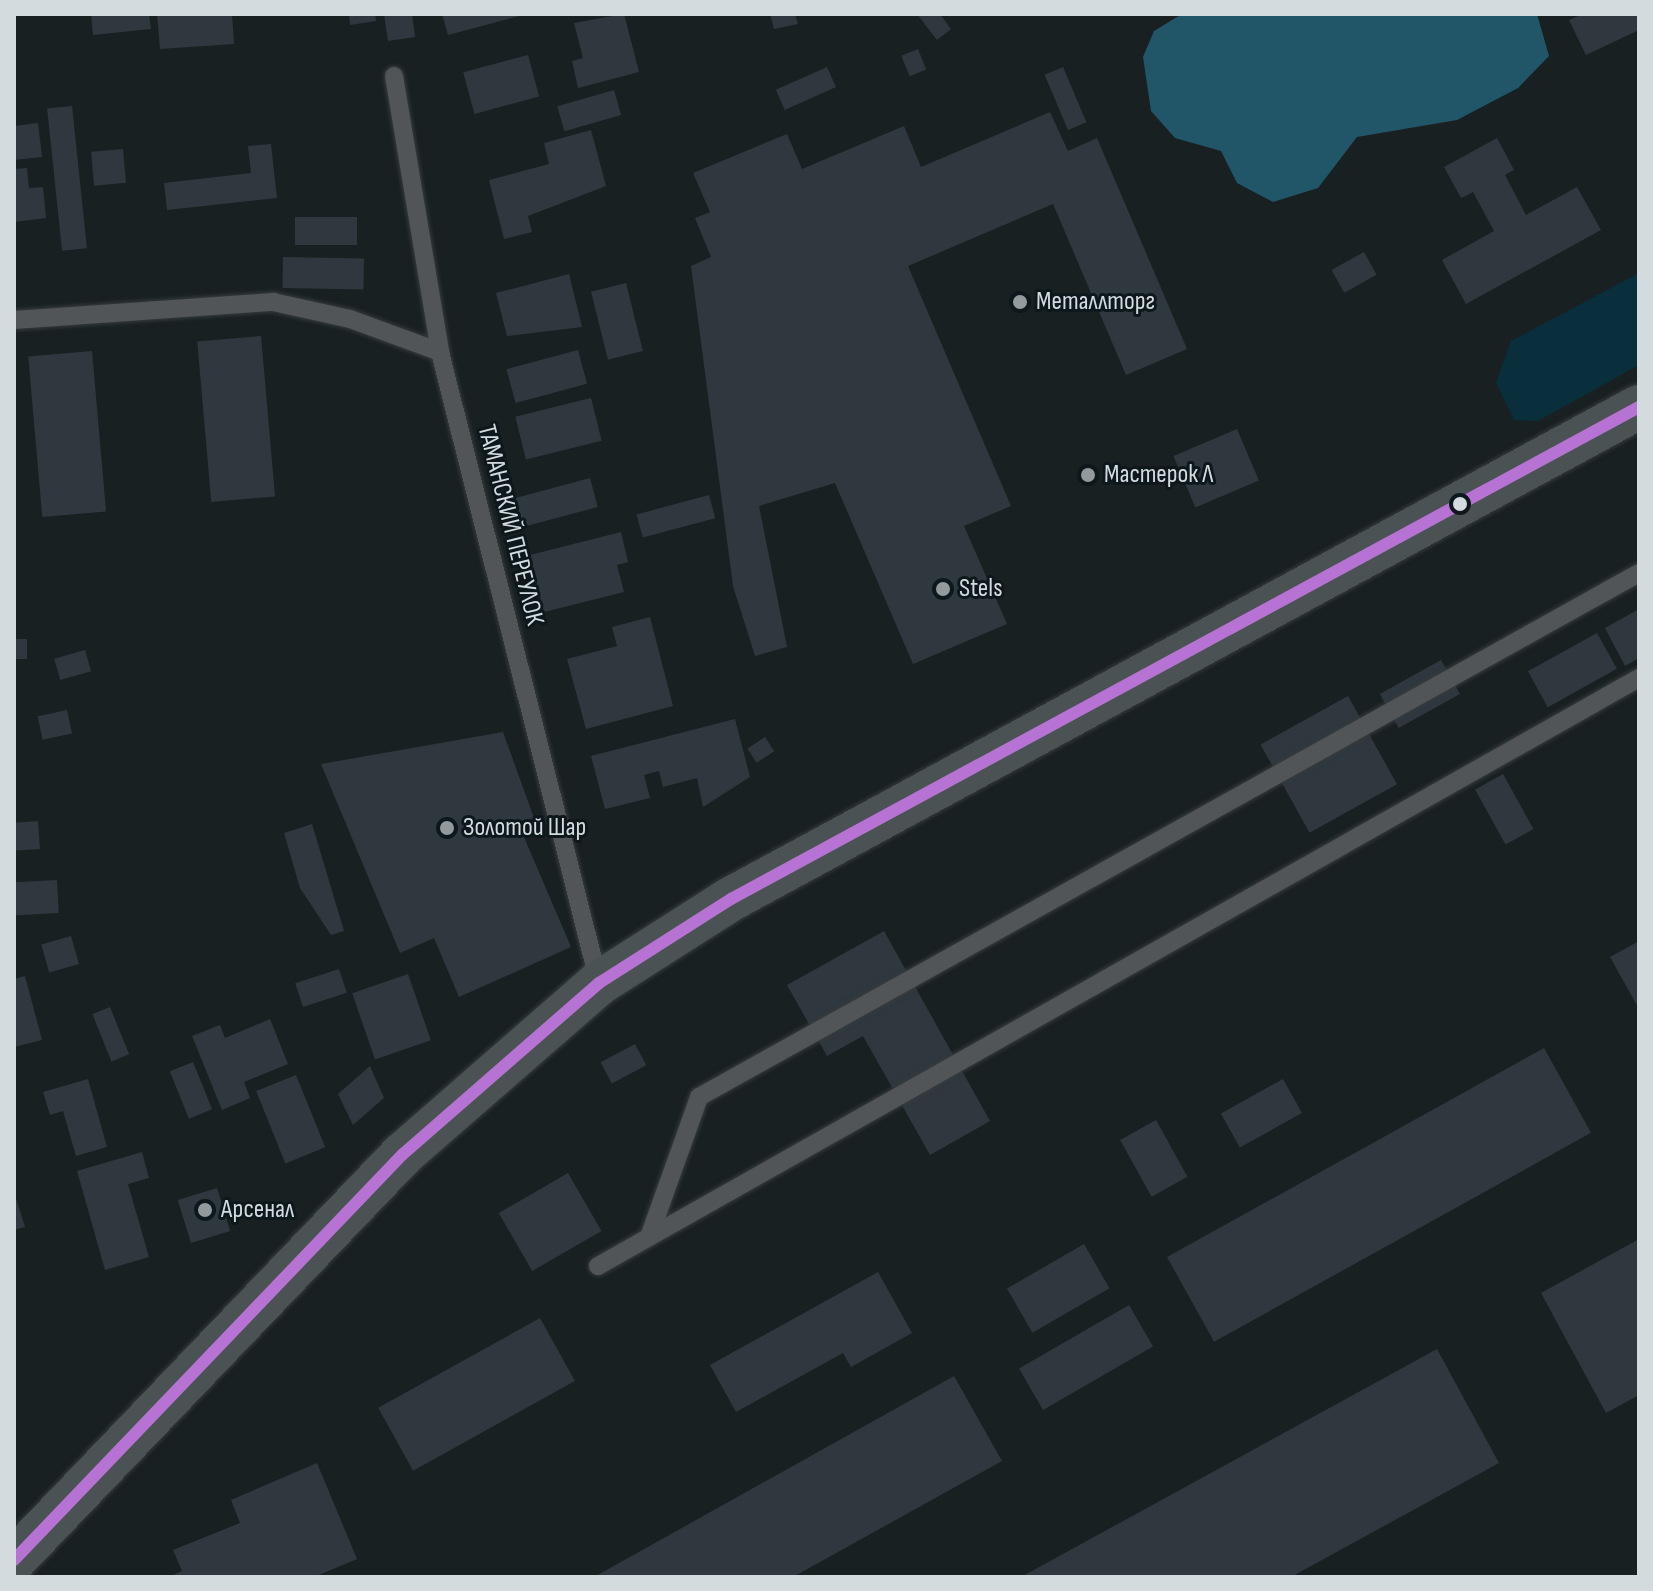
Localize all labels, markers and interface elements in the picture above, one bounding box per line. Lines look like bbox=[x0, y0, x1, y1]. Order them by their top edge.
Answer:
place label: Металлторг bbox=[1036, 286, 1155, 318]
marker: Металлторг bbox=[1011, 293, 1029, 311]
street label: ТАМАНСКИЙ ПЕРЕУЛОК bbox=[470, 421, 550, 629]
place label: Мастерок Л bbox=[1104, 459, 1213, 491]
marker: Мастерок Л bbox=[1079, 466, 1097, 484]
unlabelled marker bbox=[1452, 496, 1468, 512]
place label: Stels bbox=[959, 573, 1002, 605]
marker: Stels bbox=[934, 580, 952, 598]
place label: Золотой Шар bbox=[463, 812, 586, 844]
marker: Золотой Шар bbox=[438, 819, 456, 837]
place label: Арсенал bbox=[221, 1194, 294, 1226]
marker: Арсенал bbox=[196, 1201, 214, 1219]

